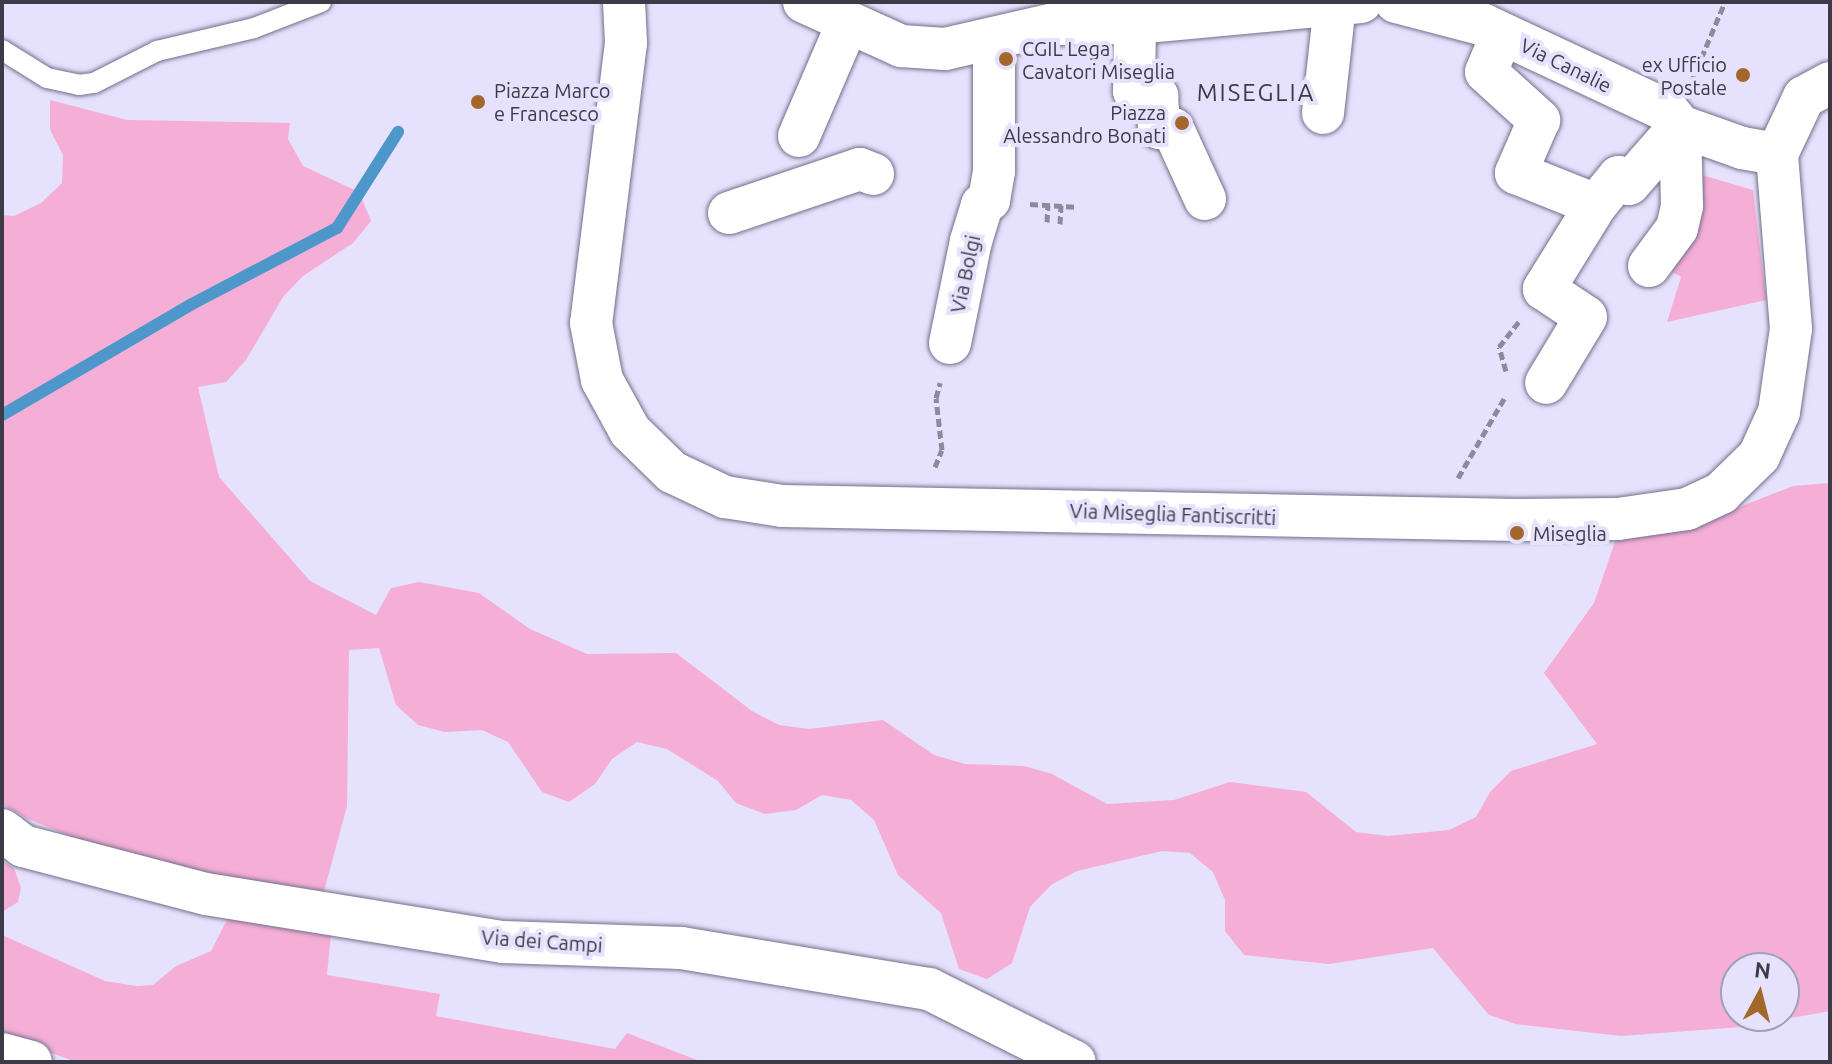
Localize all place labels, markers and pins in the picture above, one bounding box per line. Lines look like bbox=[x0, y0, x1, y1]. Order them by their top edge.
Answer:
place label: CGIL Lega Cavatori Miseglia bbox=[1022, 36, 1175, 83]
marker: CGIL Lega Cavatori Miseglia bbox=[997, 50, 1015, 68]
place label: ex Ufficio Postale bbox=[1642, 52, 1727, 99]
marker: ex Ufficio Postale bbox=[1734, 66, 1752, 84]
place label: Piazza Marco e Francesco bbox=[494, 78, 610, 125]
marker: Piazza Marco e Francesco bbox=[469, 93, 487, 111]
place label: Piazza Alessandro Bonati bbox=[1003, 100, 1166, 147]
marker: Piazza Alessandro Bonati bbox=[1173, 114, 1191, 132]
place label: Miseglia bbox=[1533, 521, 1607, 545]
marker: Miseglia bbox=[1508, 524, 1526, 542]

